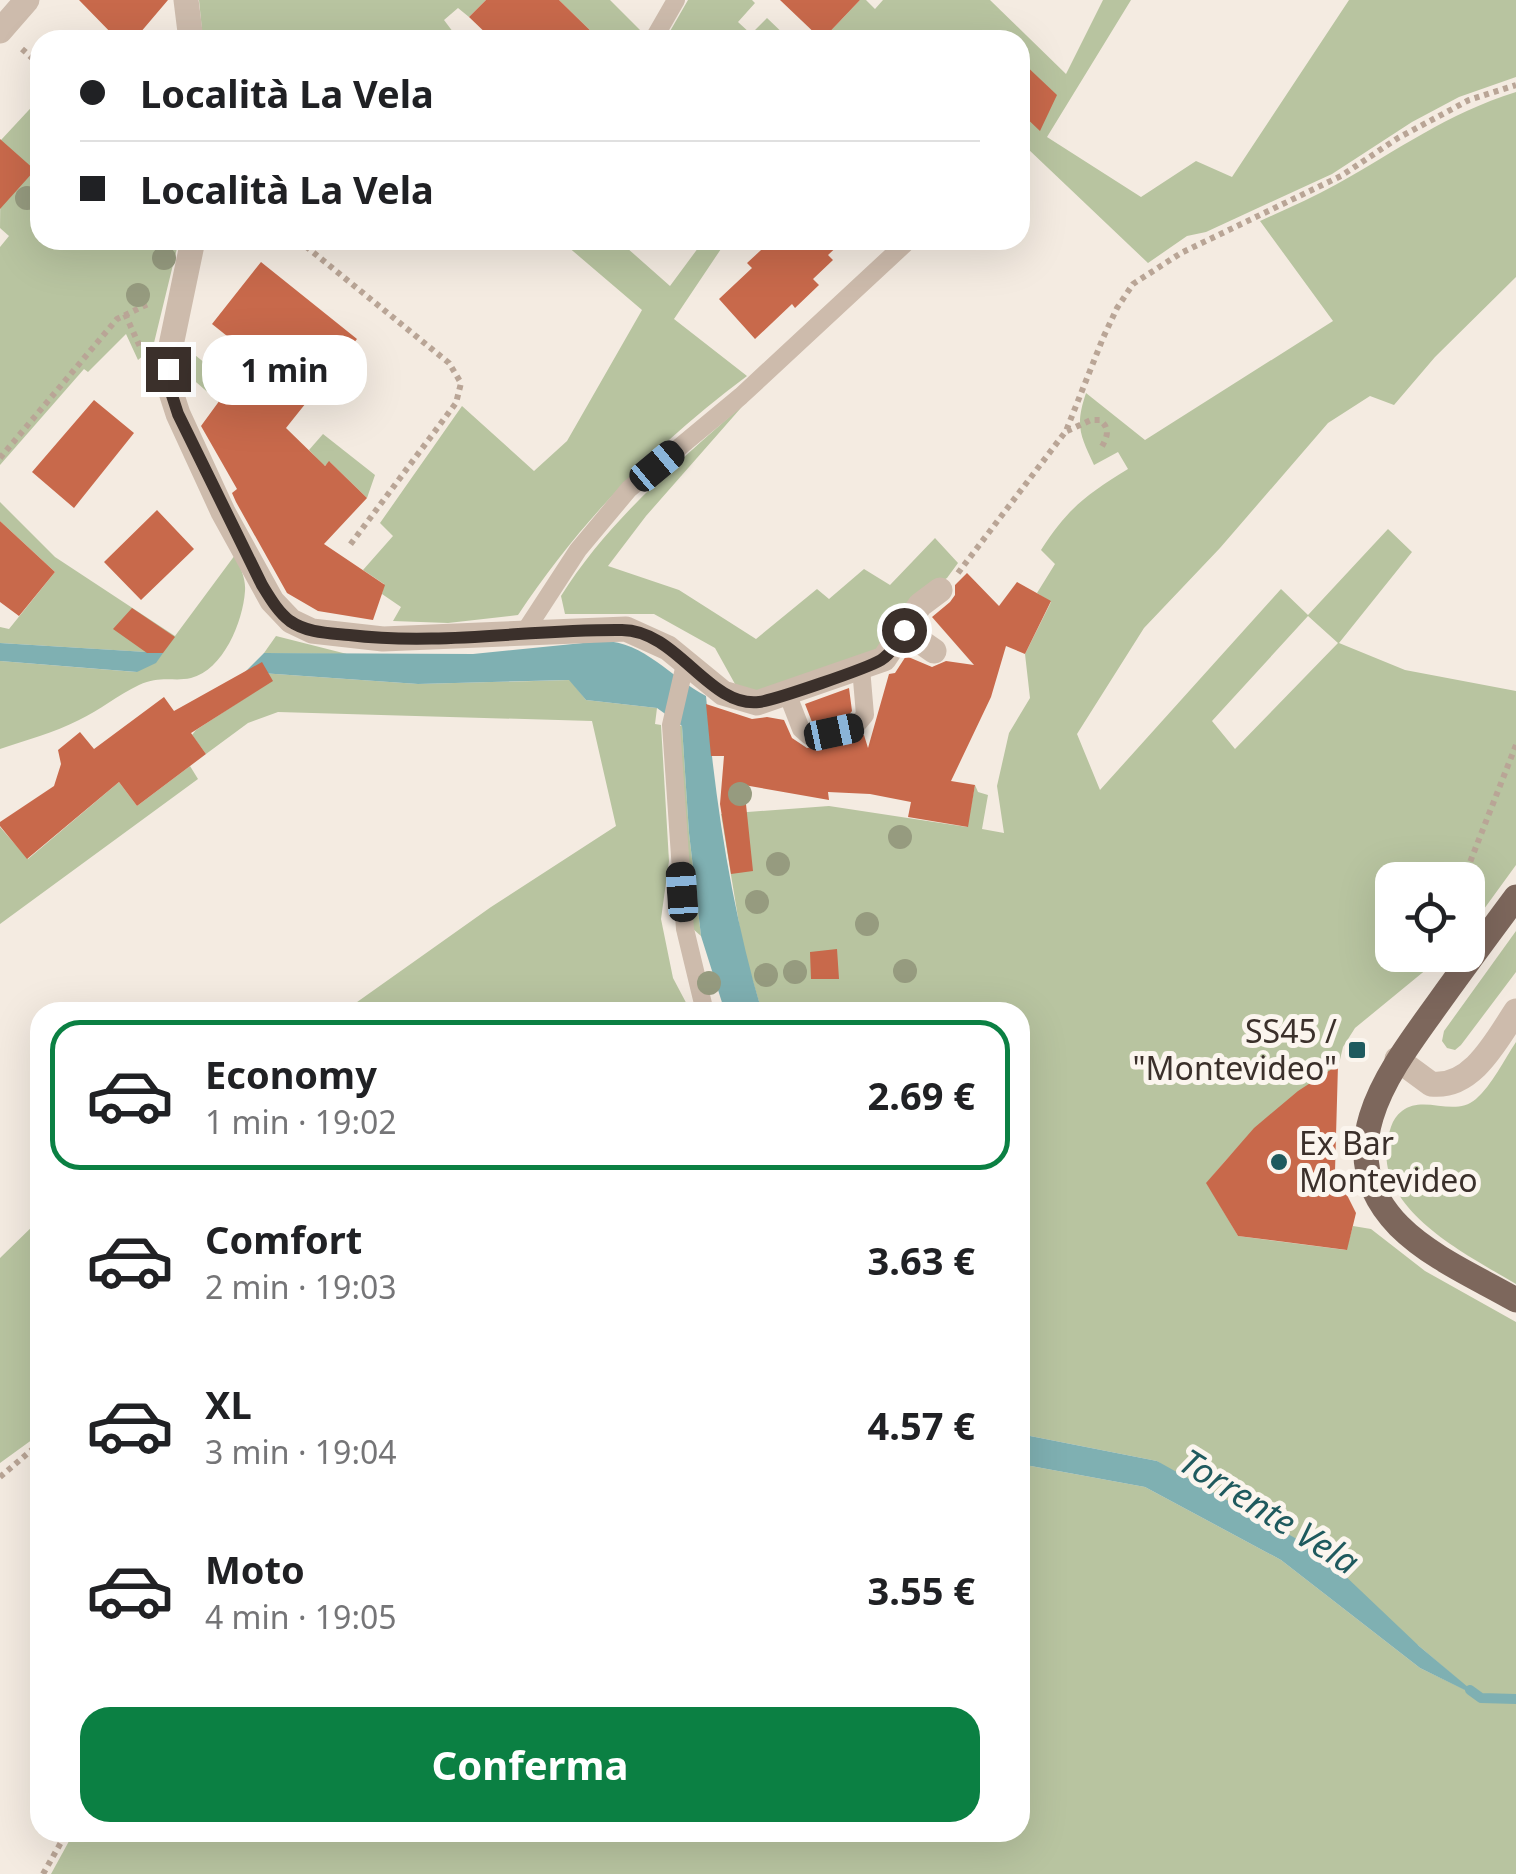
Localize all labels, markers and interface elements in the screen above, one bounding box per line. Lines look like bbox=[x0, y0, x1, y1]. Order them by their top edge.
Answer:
text: Località La Vela bbox=[140, 67, 434, 119]
text: Località La Vela bbox=[140, 163, 434, 215]
callout: 1 min bbox=[203, 334, 368, 404]
route end bbox=[146, 347, 191, 392]
text: 1 min bbox=[240, 348, 329, 391]
car bbox=[624, 435, 690, 497]
route start bbox=[882, 608, 927, 653]
car bbox=[802, 711, 866, 753]
car bbox=[665, 861, 699, 923]
map controls bbox=[1375, 862, 1485, 972]
button: locate bbox=[1375, 862, 1485, 972]
place label: SS45 / "Montevideo" bbox=[1132, 1009, 1337, 1089]
marker: SS45 / "Montevideo" bbox=[1346, 1039, 1368, 1061]
text: Economy bbox=[205, 1048, 377, 1100]
icon: car bbox=[85, 1050, 175, 1140]
text: 2.69 € bbox=[867, 1069, 975, 1121]
text: 1 min · 19:02 bbox=[205, 1100, 397, 1143]
place label: Ex Bar Montevideo bbox=[1299, 1121, 1478, 1201]
marker: Ex Bar Montevideo bbox=[1268, 1151, 1290, 1173]
text: Comfort bbox=[205, 1213, 362, 1265]
icon: car bbox=[85, 1215, 175, 1305]
text: 3.63 € bbox=[867, 1234, 975, 1286]
text: 2 min · 19:03 bbox=[205, 1265, 397, 1308]
text: XL bbox=[205, 1378, 252, 1430]
icon: car bbox=[85, 1380, 175, 1470]
text: 4.57 € bbox=[867, 1399, 975, 1451]
text: 3 min · 19:04 bbox=[205, 1430, 397, 1473]
water label: Torrente Vela bbox=[1171, 1437, 1368, 1584]
text: Moto bbox=[205, 1543, 305, 1595]
icon: car bbox=[85, 1545, 175, 1635]
text: 3.55 € bbox=[867, 1564, 975, 1616]
text: 4 min · 19:05 bbox=[205, 1595, 397, 1638]
button: Conferma bbox=[80, 1707, 980, 1822]

